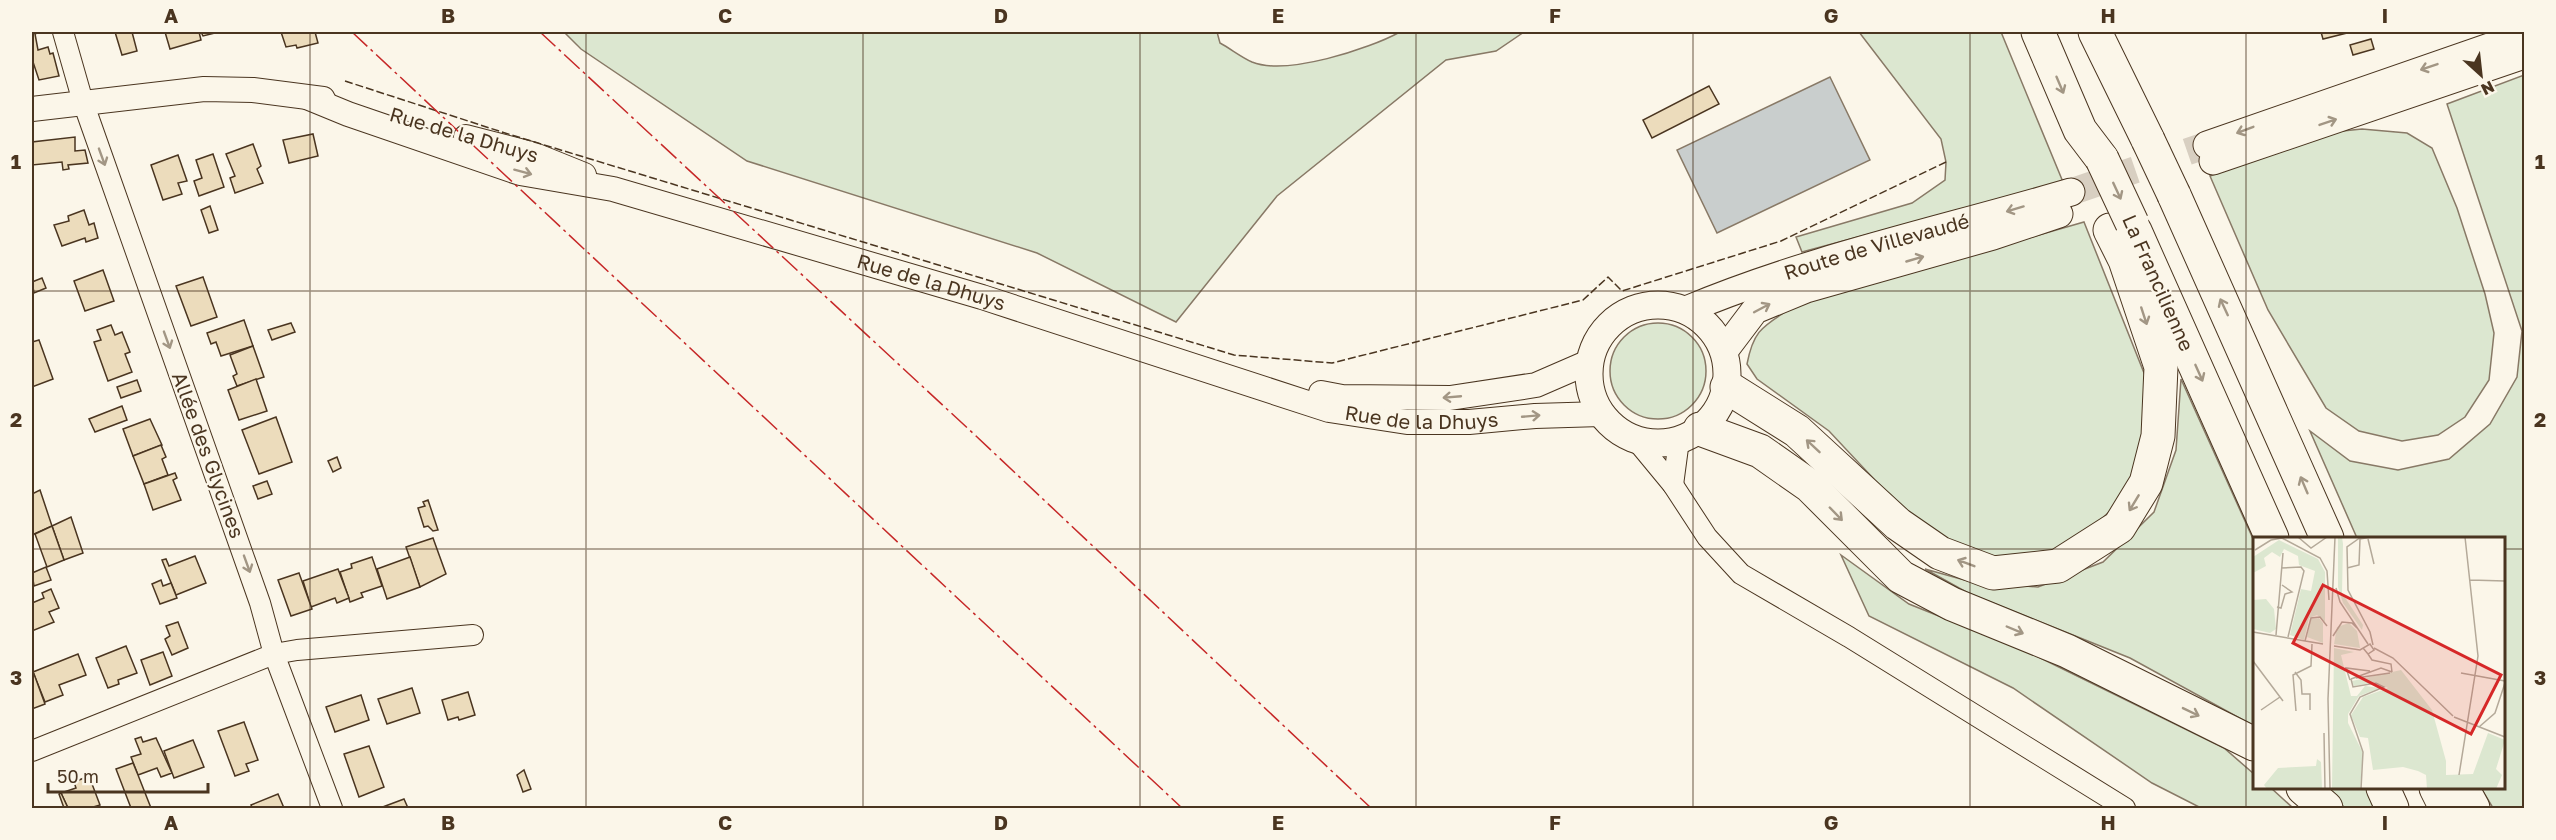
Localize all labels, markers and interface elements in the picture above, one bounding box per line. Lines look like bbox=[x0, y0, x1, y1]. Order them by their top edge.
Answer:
text: A bbox=[164, 3, 178, 27]
text: B bbox=[441, 3, 455, 27]
text: C bbox=[718, 3, 732, 27]
text: D bbox=[994, 3, 1008, 27]
text: E bbox=[1272, 3, 1284, 27]
text: F bbox=[1549, 3, 1561, 27]
text: G bbox=[1824, 3, 1838, 27]
text: H bbox=[2100, 3, 2116, 27]
text: I bbox=[2382, 3, 2388, 27]
north arrow bbox=[2451, 45, 2511, 105]
one-way arrow bbox=[2421, 63, 2439, 74]
one-way arrow bbox=[2055, 76, 2067, 94]
text: N bbox=[2478, 77, 2498, 100]
street label: Rue de la Dhuys bbox=[387, 101, 541, 167]
one-way arrow bbox=[2319, 116, 2337, 127]
one-way arrow bbox=[2236, 126, 2255, 137]
one-way arrow bbox=[98, 147, 109, 166]
text: 1 bbox=[11, 149, 21, 173]
text: 1 bbox=[2535, 149, 2545, 173]
one-way arrow bbox=[513, 167, 532, 179]
one-way arrow bbox=[2111, 182, 2123, 200]
one-way arrow bbox=[2006, 204, 2025, 215]
street label: Route de Villevaudé bbox=[1781, 208, 1972, 284]
street label: La Francilienne bbox=[2118, 211, 2200, 355]
street label: Rue de la Dhuys bbox=[854, 248, 1009, 315]
one-way arrow bbox=[1905, 253, 1924, 264]
one-way arrow bbox=[2218, 298, 2230, 316]
one-way arrow bbox=[1753, 302, 1770, 314]
one-way arrow bbox=[2139, 306, 2150, 325]
one-way arrow bbox=[163, 331, 174, 349]
one-way arrow bbox=[2193, 363, 2205, 381]
street label: Allée des Glycines bbox=[168, 368, 250, 541]
one-way arrow bbox=[1443, 392, 1462, 403]
street label: Rue de la Dhuys bbox=[1343, 400, 1499, 433]
text: 2 bbox=[10, 407, 22, 431]
text: 2 bbox=[2534, 407, 2546, 431]
one-way arrow bbox=[1520, 410, 1540, 421]
one-way arrow bbox=[1805, 438, 1820, 453]
one-way arrow bbox=[2298, 476, 2309, 494]
one-way arrow bbox=[2127, 494, 2139, 511]
one-way arrow bbox=[1829, 506, 1843, 521]
inset map bbox=[2253, 537, 2505, 789]
one-way arrow bbox=[242, 554, 253, 573]
one-way arrow bbox=[1957, 557, 1976, 568]
one-way arrow bbox=[2005, 625, 2024, 636]
text: 3 bbox=[10, 665, 22, 689]
text: 3 bbox=[2534, 665, 2546, 689]
one-way arrow bbox=[2182, 707, 2200, 719]
scale bar bbox=[48, 756, 208, 794]
text: 50 m bbox=[57, 765, 99, 787]
text: A bbox=[164, 810, 178, 834]
text: B bbox=[441, 810, 455, 834]
text: C bbox=[718, 810, 732, 834]
text: D bbox=[994, 810, 1008, 834]
text: E bbox=[1272, 810, 1284, 834]
text: F bbox=[1549, 810, 1561, 834]
text: G bbox=[1824, 810, 1838, 834]
text: H bbox=[2100, 810, 2116, 834]
text: I bbox=[2382, 810, 2388, 834]

